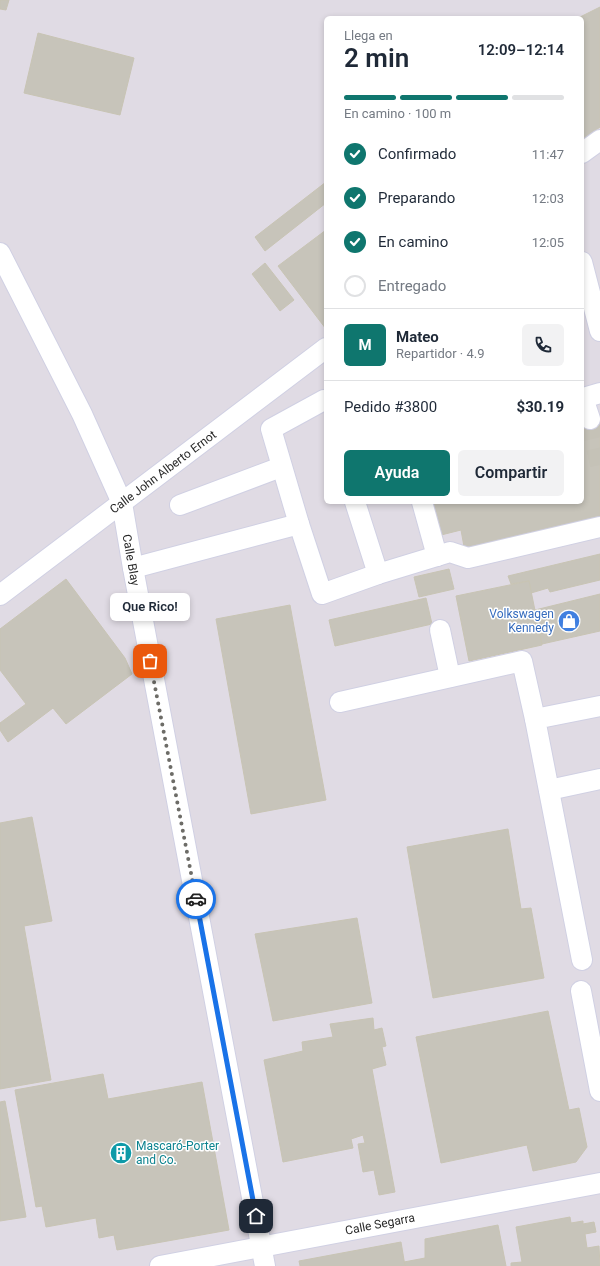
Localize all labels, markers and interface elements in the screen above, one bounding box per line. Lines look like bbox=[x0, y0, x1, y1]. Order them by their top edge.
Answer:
text: Llega en bbox=[344, 28, 393, 43]
text: 12:09–12:14 bbox=[478, 41, 564, 59]
text: 2 min bbox=[344, 43, 409, 73]
text: En camino · 100 m bbox=[344, 106, 451, 121]
icon: check bbox=[344, 143, 366, 165]
text: Confirmado bbox=[378, 145, 456, 163]
text: 11:47 bbox=[532, 147, 564, 162]
icon: check bbox=[344, 187, 366, 209]
text: Preparando bbox=[378, 189, 455, 207]
text: 12:03 bbox=[532, 191, 564, 206]
icon: check bbox=[344, 231, 366, 253]
text: En camino bbox=[378, 233, 448, 251]
text: 12:05 bbox=[532, 235, 564, 250]
text: Entregado bbox=[378, 277, 446, 295]
button: phone bbox=[522, 324, 564, 366]
text: Mateo bbox=[396, 328, 439, 346]
text: M bbox=[358, 336, 372, 354]
text: Repartidor · 4.9 bbox=[396, 346, 484, 361]
text: Pedido #3800 bbox=[344, 398, 437, 416]
text: $30.19 bbox=[517, 398, 564, 416]
street label: Calle John Alberto Ernot bbox=[107, 427, 219, 517]
button: Ayuda bbox=[344, 450, 450, 496]
button: Compartir bbox=[458, 450, 564, 496]
street label: Calle Blay bbox=[120, 533, 142, 587]
callout: Que Rico! bbox=[110, 593, 190, 621]
text: Que Rico! bbox=[122, 599, 178, 614]
place label: Volkswagen Kennedy bbox=[489, 607, 554, 635]
shop icon: Volkswagen Kennedy bbox=[556, 608, 582, 634]
pin bbox=[133, 644, 167, 678]
icon: bag bbox=[139, 650, 161, 672]
courier bbox=[176, 879, 216, 919]
icon: car bbox=[185, 888, 207, 910]
place label: Mascaró-Porter and Co. bbox=[136, 1139, 219, 1167]
building icon: Mascaró-Porter and Co. bbox=[108, 1140, 134, 1166]
pin bbox=[239, 1199, 273, 1233]
icon: home bbox=[245, 1205, 267, 1227]
street label: Calle Segarra bbox=[344, 1210, 416, 1238]

